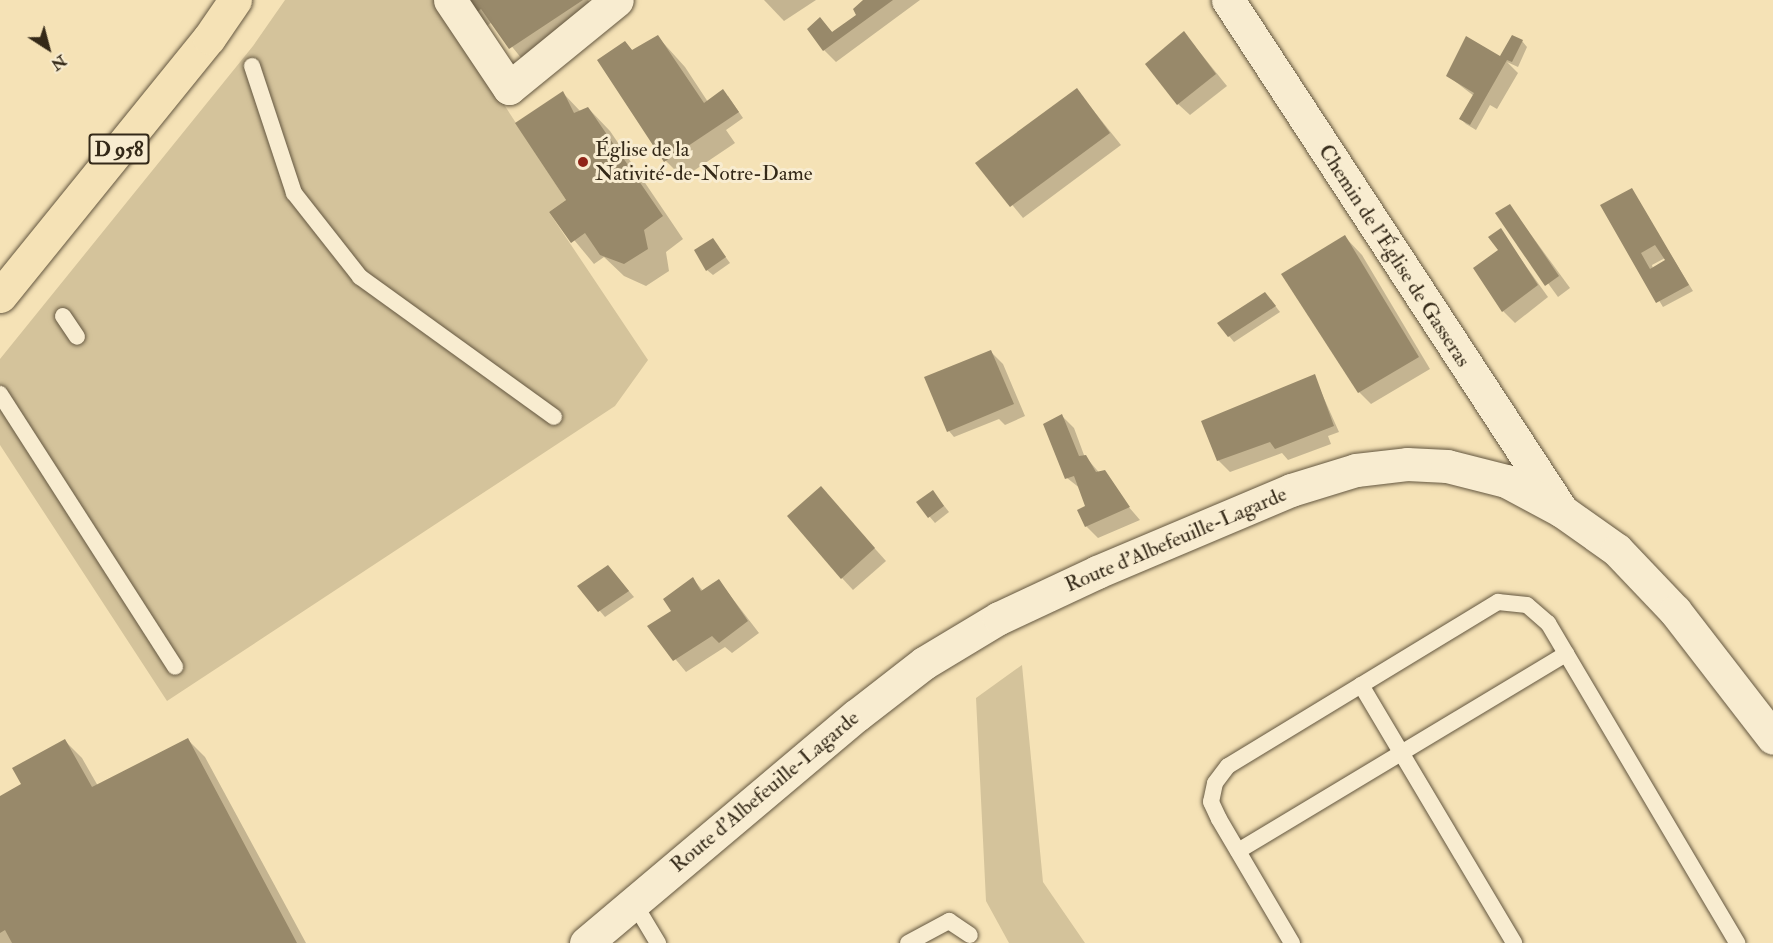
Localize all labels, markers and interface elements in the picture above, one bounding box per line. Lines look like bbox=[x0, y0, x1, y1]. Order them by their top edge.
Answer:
north arrow bbox=[18, 18, 78, 78]
text: N bbox=[47, 50, 70, 75]
road number: D 958 bbox=[88, 132, 150, 166]
place label: Église de la Nativité-de-Notre-Dame bbox=[595, 137, 813, 187]
street label: Chemin de l'Église de Gasseras bbox=[1313, 140, 1475, 372]
marker: Église de la Nativité-de-Notre-Dame bbox=[576, 155, 590, 169]
street label: Route d'Albefeuille-Lagarde bbox=[1061, 482, 1291, 598]
street label: Route d'Albefeuille-Lagarde bbox=[666, 706, 864, 878]

